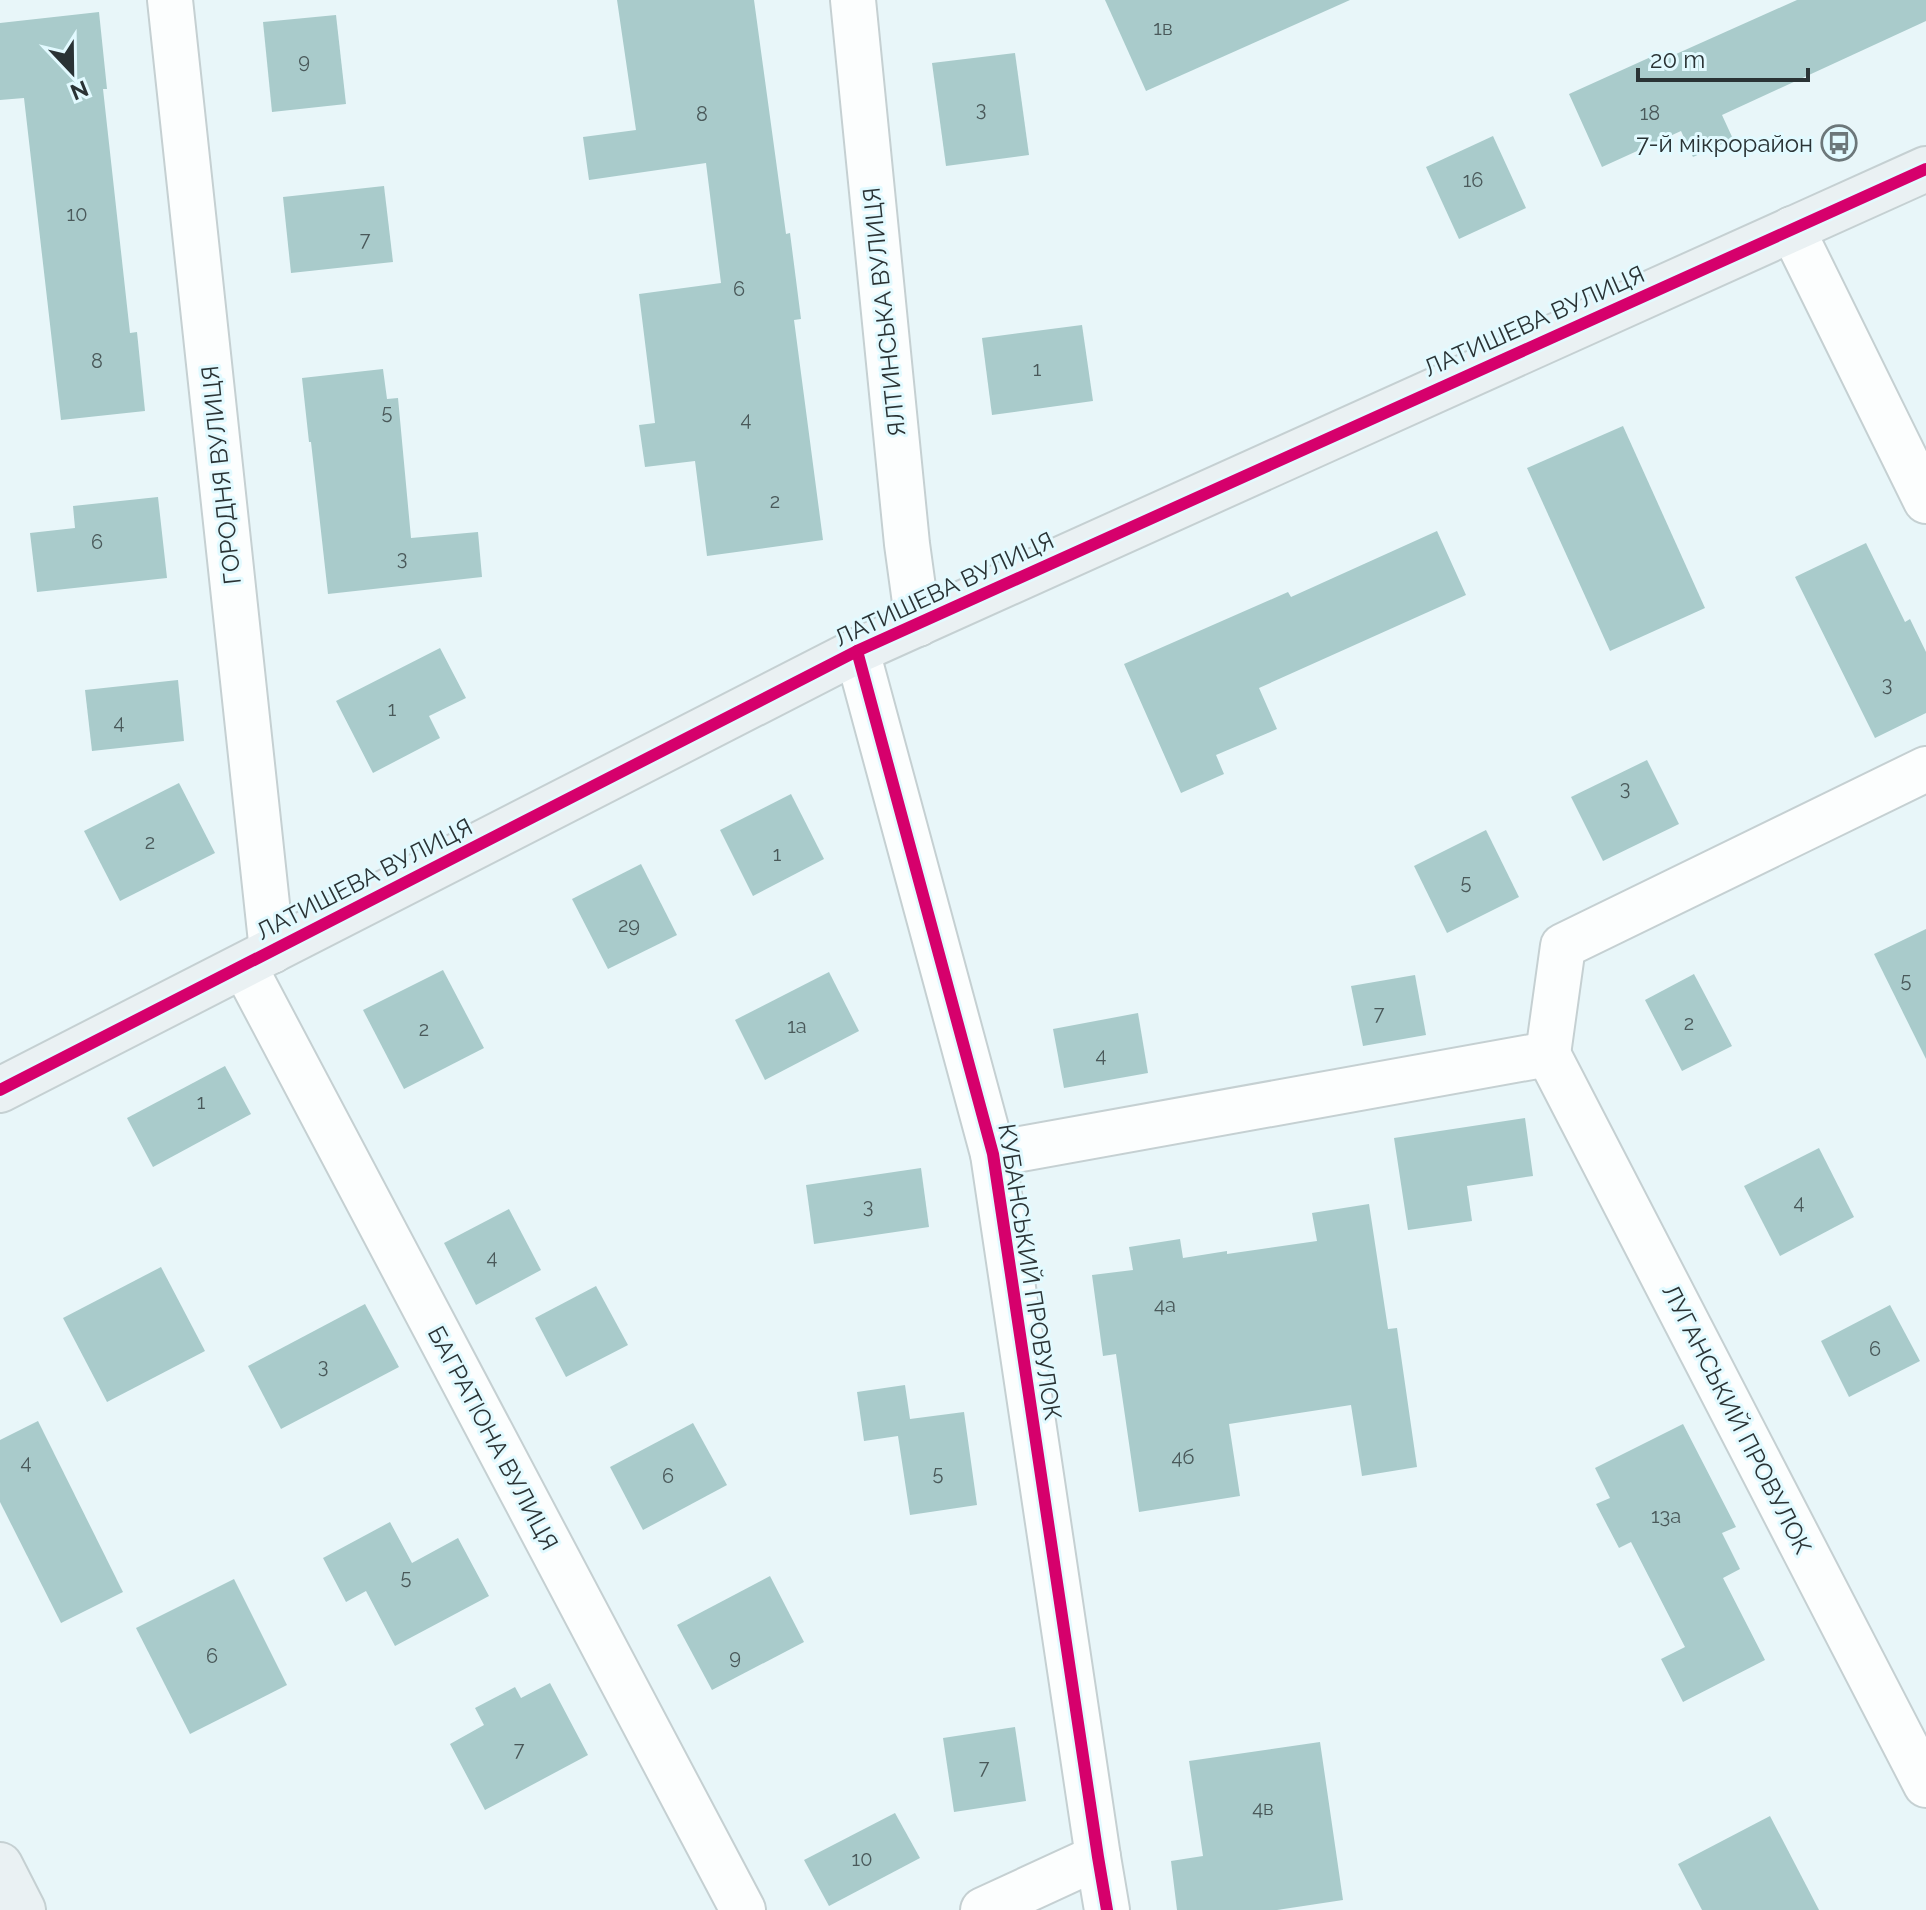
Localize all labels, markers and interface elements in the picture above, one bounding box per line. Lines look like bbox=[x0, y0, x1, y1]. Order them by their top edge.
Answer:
house number: 1в bbox=[1153, 16, 1173, 40]
north arrow bbox=[32, 32, 112, 112]
scale bar bbox=[1638, 32, 1808, 82]
text: 20 m bbox=[1650, 45, 1705, 74]
house number: 9 bbox=[298, 49, 310, 73]
text: N bbox=[67, 75, 92, 106]
house number: 3 bbox=[976, 97, 986, 121]
house number: 18 bbox=[1640, 101, 1660, 125]
house number: 8 bbox=[696, 102, 708, 126]
bus stop icon: 7-й мікрорайон bbox=[1820, 124, 1858, 162]
place label: 7-й мікрорайон bbox=[1636, 129, 1813, 158]
house number: 16 bbox=[1463, 168, 1483, 192]
street label: ЯЛТИНСЬКА ВУЛИЦЯ bbox=[856, 186, 912, 438]
house number: 10 bbox=[67, 202, 87, 226]
house number: 7 bbox=[360, 227, 371, 251]
street label: ЛАТИШЕВА ВУЛИЦЯ bbox=[1419, 259, 1649, 383]
house number: 6 bbox=[733, 277, 745, 301]
house number: 8 bbox=[91, 349, 103, 373]
house number: 1 bbox=[1033, 357, 1042, 381]
street label: ГОРОДНЯ ВУЛИЦЯ bbox=[195, 364, 247, 586]
house number: 5 bbox=[382, 400, 393, 424]
house number: 4 bbox=[741, 407, 752, 431]
house number: 2 bbox=[770, 489, 780, 513]
street label: ЛАТИШЕВА ВУЛИЦЯ bbox=[830, 525, 1058, 653]
house number: 6 bbox=[91, 530, 103, 554]
house number: 3 bbox=[397, 546, 407, 570]
house number: 3 bbox=[1882, 672, 1892, 696]
house number: 1 bbox=[388, 697, 397, 721]
house number: 4 bbox=[114, 710, 125, 734]
house number: 3 bbox=[1620, 776, 1630, 800]
street label: ЛАТИШЕВА ВУЛИЦЯ bbox=[251, 812, 477, 946]
house number: 2 bbox=[145, 830, 155, 854]
house number: 1 bbox=[773, 842, 782, 866]
house number: 5 bbox=[1461, 870, 1472, 894]
house number: 29 bbox=[618, 913, 640, 937]
house number: 5 bbox=[1901, 968, 1912, 992]
house number: 7 bbox=[1374, 1001, 1385, 1025]
house number: 2 bbox=[1684, 1011, 1694, 1035]
house number: 1а bbox=[787, 1014, 807, 1038]
house number: 2 bbox=[419, 1017, 429, 1041]
house number: 4 bbox=[1096, 1043, 1107, 1067]
house number: 1 bbox=[197, 1090, 206, 1114]
street label: КУБАНСЬКИЙ ПРОВУЛОК bbox=[992, 1122, 1068, 1422]
house number: 4 bbox=[1794, 1190, 1805, 1214]
house number: 3 bbox=[863, 1194, 873, 1218]
house number: 4 bbox=[487, 1245, 498, 1269]
street label: ЛУГАНСЬКИЙ ПРОВУЛОК bbox=[1656, 1279, 1818, 1559]
house number: 4а bbox=[1154, 1293, 1176, 1317]
street label: БАГРАТІОНА ВУЛИЦЯ bbox=[422, 1321, 564, 1555]
house number: 6 bbox=[1869, 1337, 1881, 1361]
house number: 3 bbox=[318, 1354, 328, 1378]
house number: 4б bbox=[1171, 1445, 1195, 1469]
house number: 4 bbox=[21, 1450, 32, 1474]
house number: 5 bbox=[933, 1461, 944, 1485]
house number: 6 bbox=[662, 1464, 674, 1488]
house number: 13а bbox=[1651, 1504, 1681, 1528]
house number: 5 bbox=[401, 1565, 412, 1589]
house number: 6 bbox=[206, 1644, 218, 1668]
house number: 9 bbox=[729, 1645, 741, 1669]
house number: 7 bbox=[514, 1737, 525, 1761]
house number: 7 bbox=[979, 1755, 990, 1779]
house number: 4в bbox=[1252, 1796, 1274, 1820]
house number: 10 bbox=[852, 1847, 872, 1871]

